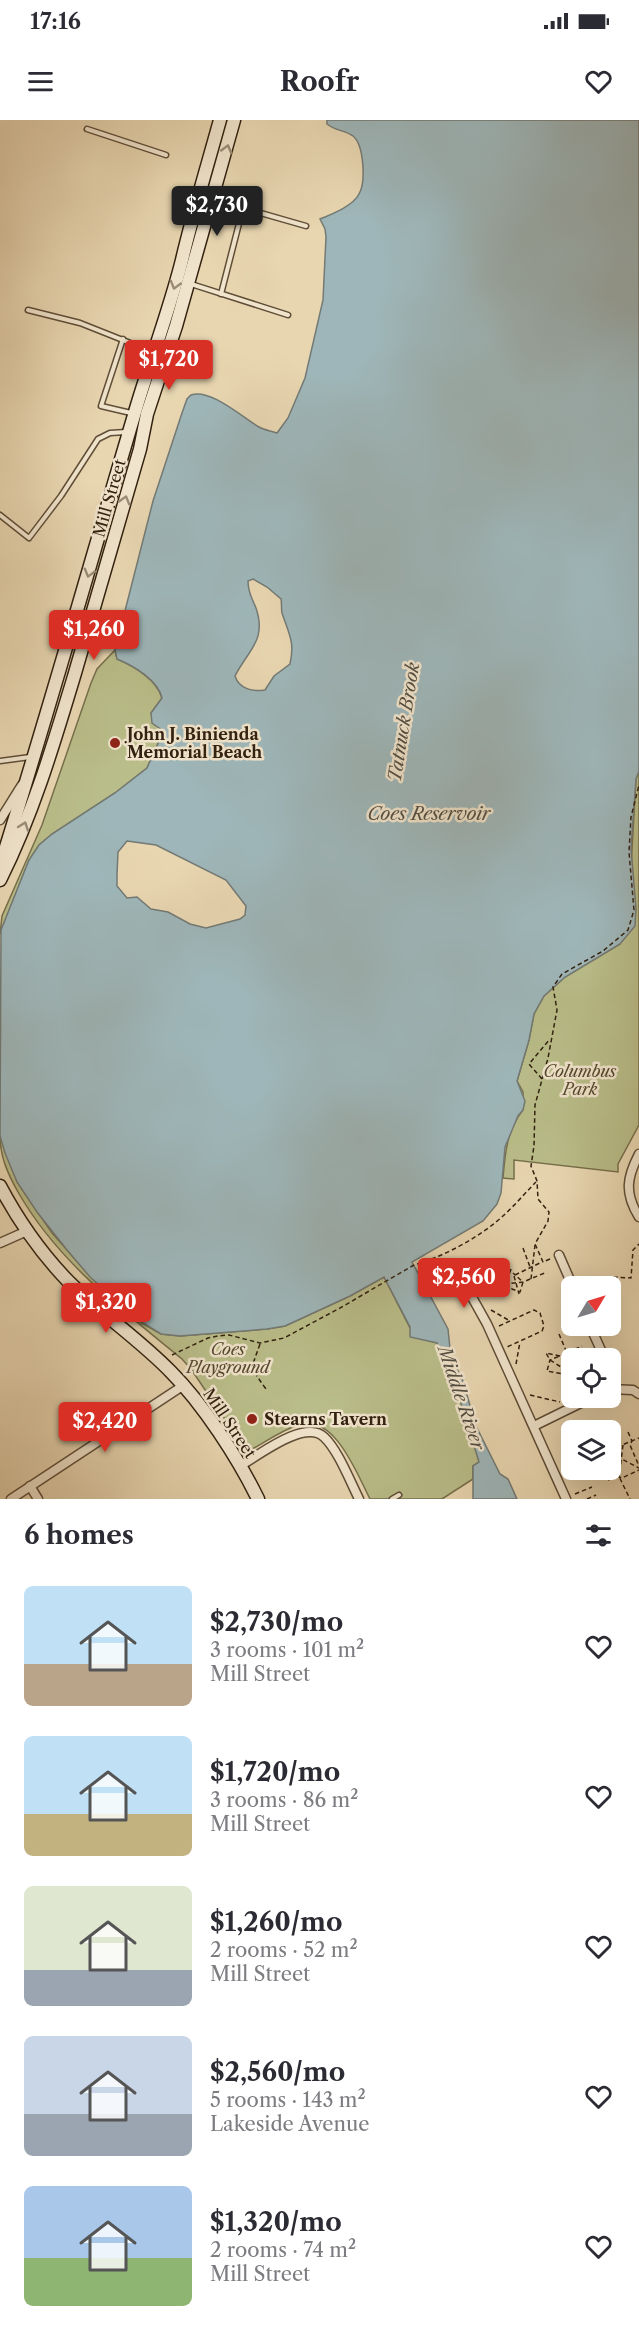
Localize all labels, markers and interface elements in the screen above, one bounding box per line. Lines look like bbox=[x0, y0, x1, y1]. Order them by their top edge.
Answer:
text: 17:16 bbox=[30, 8, 81, 35]
icon: menu bbox=[24, 65, 57, 98]
text: Roofr bbox=[280, 65, 359, 98]
icon: heart bbox=[582, 65, 615, 98]
one-way arrow bbox=[220, 144, 232, 155]
pin: $2,730 bbox=[168, 186, 266, 237]
text: $2,730 bbox=[186, 193, 248, 217]
one-way arrow bbox=[169, 280, 182, 290]
pin: $1,720 bbox=[120, 340, 218, 391]
text: $1,720 bbox=[139, 347, 199, 371]
street label: Mill Street bbox=[88, 456, 130, 539]
one-way arrow bbox=[118, 495, 130, 506]
one-way arrow bbox=[84, 568, 96, 578]
pin: $1,260 bbox=[45, 610, 143, 661]
text: $1,260 bbox=[63, 617, 125, 641]
water label: Tatnuck Brook bbox=[384, 660, 424, 783]
place label: John J. Binienda Memorial Beach bbox=[124, 724, 262, 762]
marker: John J. Binienda Memorial Beach bbox=[108, 736, 122, 750]
water label: Coes Reservoir bbox=[367, 803, 492, 825]
one-way arrow bbox=[17, 821, 29, 832]
park label: Columbus Park bbox=[544, 1061, 616, 1099]
pin: $2,560 bbox=[415, 1258, 513, 1309]
text: $2,560 bbox=[432, 1265, 496, 1289]
north arrow bbox=[561, 1276, 621, 1336]
map controls bbox=[561, 1276, 621, 1480]
pin: $1,320 bbox=[57, 1283, 155, 1334]
text: $1,320 bbox=[75, 1290, 137, 1314]
park label: Coes Playground bbox=[184, 1339, 271, 1377]
water label: Middle River bbox=[432, 1341, 490, 1454]
button: locate bbox=[561, 1348, 621, 1408]
street label: Mill Street bbox=[199, 1384, 261, 1462]
pin: $2,420 bbox=[56, 1402, 154, 1453]
text: $2,420 bbox=[73, 1409, 137, 1433]
place label: Stearns Tavern bbox=[264, 1409, 387, 1429]
marker: Stearns Tavern bbox=[245, 1412, 259, 1426]
button: layers bbox=[561, 1420, 621, 1480]
text: 6 homes bbox=[24, 1519, 134, 1551]
icon: filters bbox=[582, 1519, 615, 1552]
text: $2,730/mo bbox=[210, 1606, 343, 1638]
icon: home bbox=[72, 1610, 144, 1682]
icon: heart bbox=[582, 1630, 615, 1663]
text: 3 rooms · 101 m² bbox=[210, 1638, 364, 1662]
text: Mill Street bbox=[210, 1662, 310, 1686]
text: $1,720/mo bbox=[210, 1756, 340, 1788]
icon: home bbox=[72, 1760, 144, 1832]
icon: heart bbox=[582, 1780, 615, 1813]
text: 3 rooms · 86 m² bbox=[210, 1788, 358, 1812]
text: Mill Street bbox=[210, 1812, 310, 1836]
text: $1,260/mo bbox=[210, 1906, 343, 1938]
icon: home bbox=[72, 1910, 144, 1982]
icon: heart bbox=[582, 1930, 615, 1963]
text: 2 rooms · 52 m² bbox=[210, 1938, 358, 1962]
text: Mill Street bbox=[210, 1962, 310, 1986]
text: $2,560/mo bbox=[210, 2056, 345, 2088]
icon: home bbox=[72, 2060, 144, 2132]
icon: heart bbox=[582, 2080, 615, 2113]
text: 5 rooms · 143 m² bbox=[210, 2088, 366, 2112]
text: Lakeside Avenue bbox=[210, 2112, 369, 2136]
text: $1,320/mo bbox=[210, 2206, 342, 2238]
icon: home bbox=[72, 2210, 144, 2282]
icon: heart bbox=[582, 2230, 615, 2263]
text: 2 rooms · 74 m² bbox=[210, 2238, 356, 2262]
text: Mill Street bbox=[210, 2262, 310, 2286]

